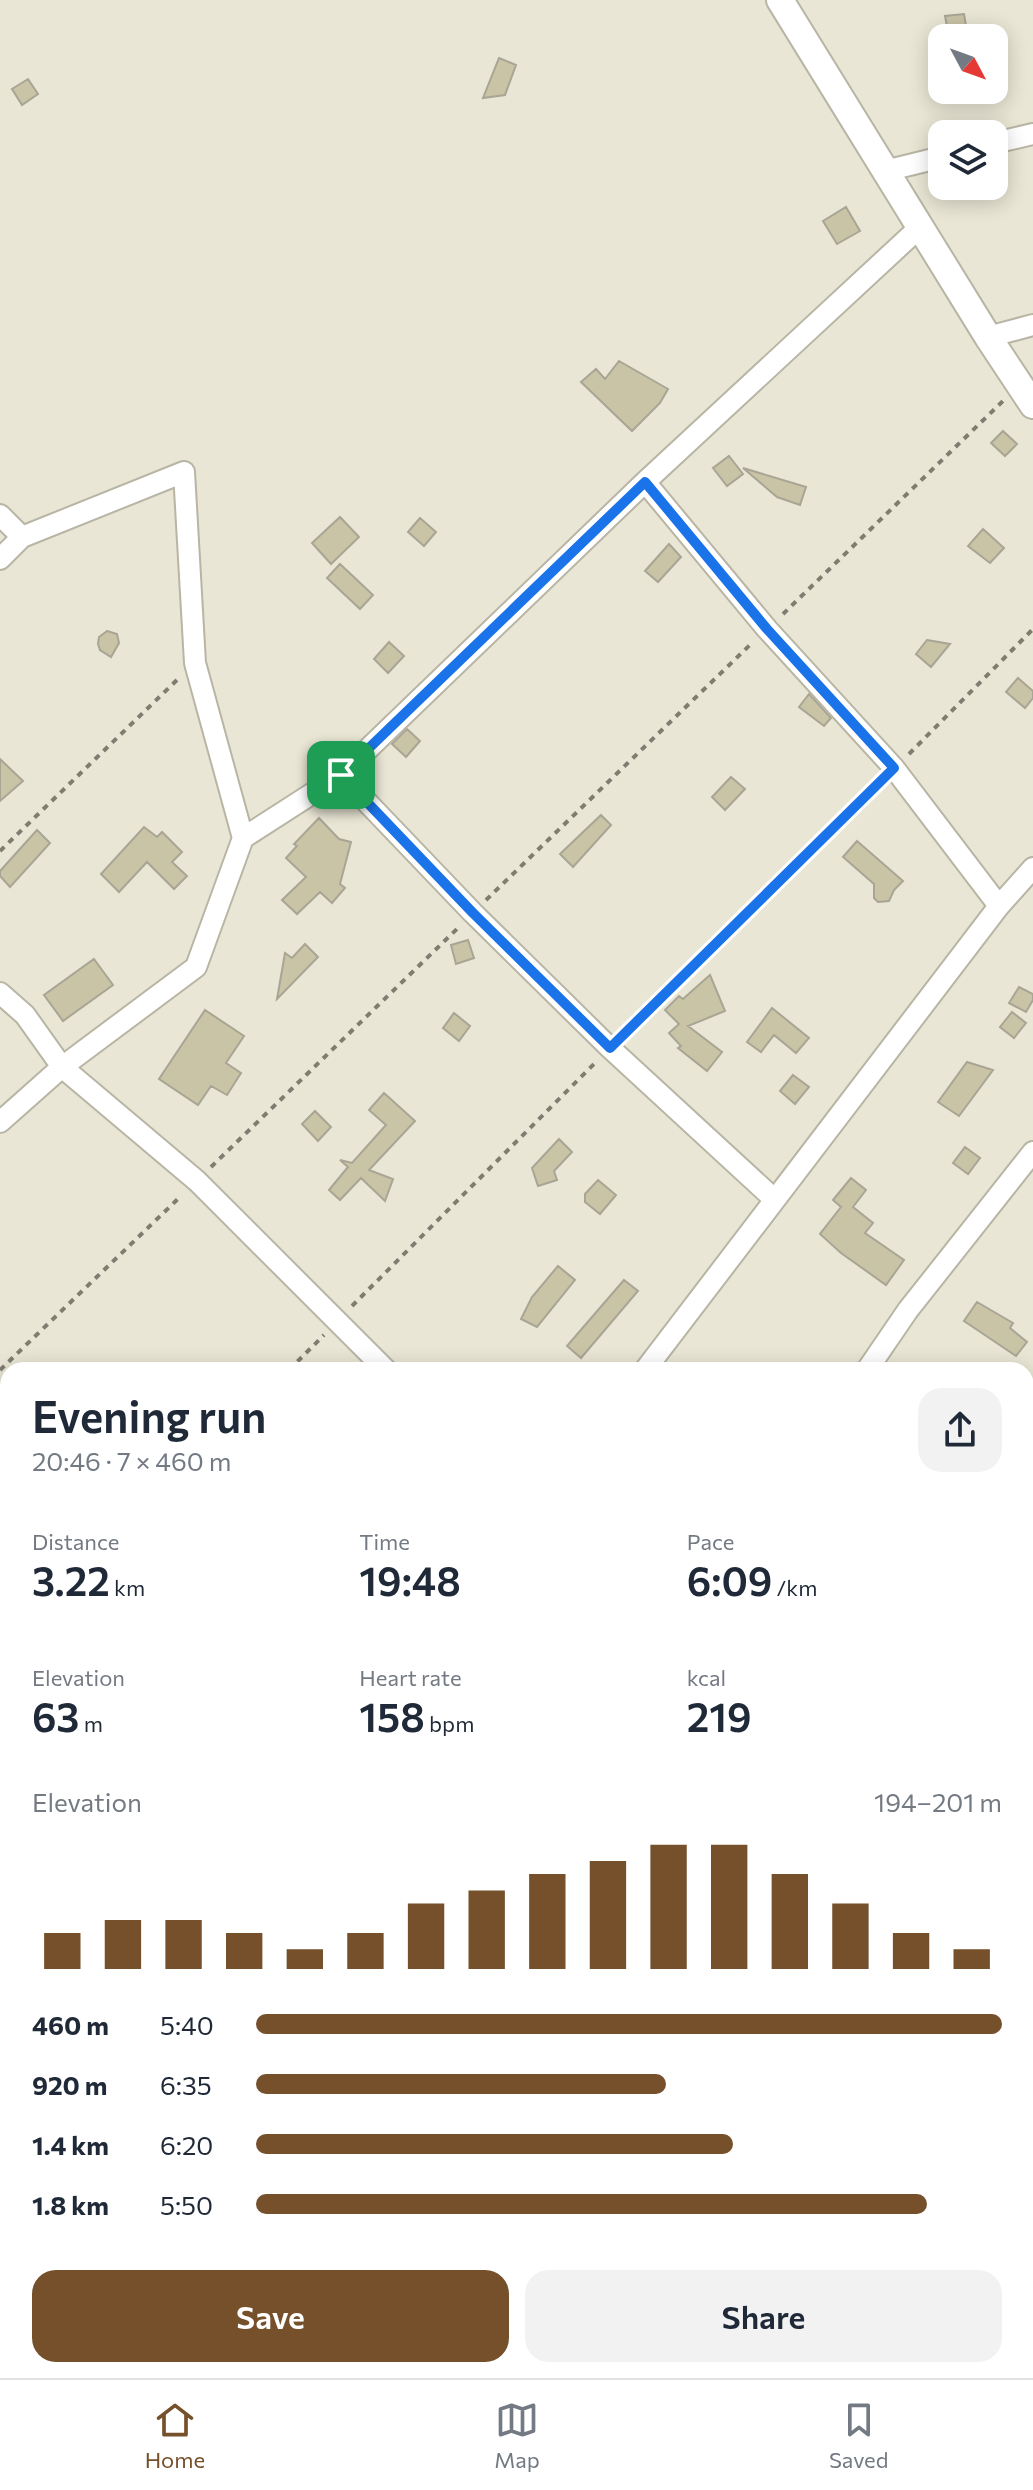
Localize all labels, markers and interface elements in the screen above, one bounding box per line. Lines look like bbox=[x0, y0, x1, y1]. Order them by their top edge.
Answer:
north arrow bbox=[928, 24, 1008, 104]
map controls bbox=[928, 24, 1008, 200]
button: layers bbox=[928, 120, 1008, 200]
pin bbox=[307, 741, 375, 809]
icon: arrive bbox=[319, 753, 363, 797]
text: Evening run bbox=[32, 1388, 266, 1442]
button: share bbox=[918, 1388, 1002, 1472]
text: 20:46 · 7 × 460 m bbox=[32, 1445, 231, 1476]
text: Distance bbox=[32, 1528, 119, 1555]
text: Time bbox=[359, 1528, 410, 1555]
text: Pace bbox=[687, 1528, 734, 1555]
text: 3.22 bbox=[32, 1555, 110, 1604]
text: 19:48 bbox=[359, 1555, 461, 1604]
text: 6:09 bbox=[687, 1555, 772, 1604]
text: km bbox=[110, 1574, 145, 1601]
text: /km bbox=[772, 1574, 817, 1601]
text: Elevation bbox=[32, 1664, 125, 1691]
text: Heart rate bbox=[359, 1664, 462, 1691]
text: kcal bbox=[687, 1664, 726, 1691]
text: 63 bbox=[32, 1691, 79, 1740]
text: 158 bbox=[359, 1691, 425, 1740]
text: 219 bbox=[687, 1691, 752, 1740]
text: m bbox=[79, 1710, 103, 1737]
text: bpm bbox=[425, 1710, 474, 1737]
text: Elevation bbox=[32, 1786, 142, 1817]
text: 194–201 m bbox=[874, 1786, 1002, 1817]
text: 460 m bbox=[32, 2009, 109, 2040]
text: 5:40 bbox=[160, 2009, 214, 2040]
text: 920 m bbox=[32, 2069, 107, 2100]
text: 6:35 bbox=[160, 2069, 212, 2100]
text: 1.4 km bbox=[32, 2129, 109, 2160]
text: 6:20 bbox=[160, 2129, 213, 2160]
text: 1.8 km bbox=[32, 2189, 109, 2220]
text: 5:50 bbox=[160, 2189, 213, 2220]
button: Save bbox=[32, 2270, 509, 2362]
button: Share bbox=[525, 2270, 1002, 2362]
tab: Home bbox=[145, 2398, 205, 2473]
tab: Map bbox=[494, 2398, 540, 2473]
tab: Saved bbox=[829, 2398, 888, 2473]

